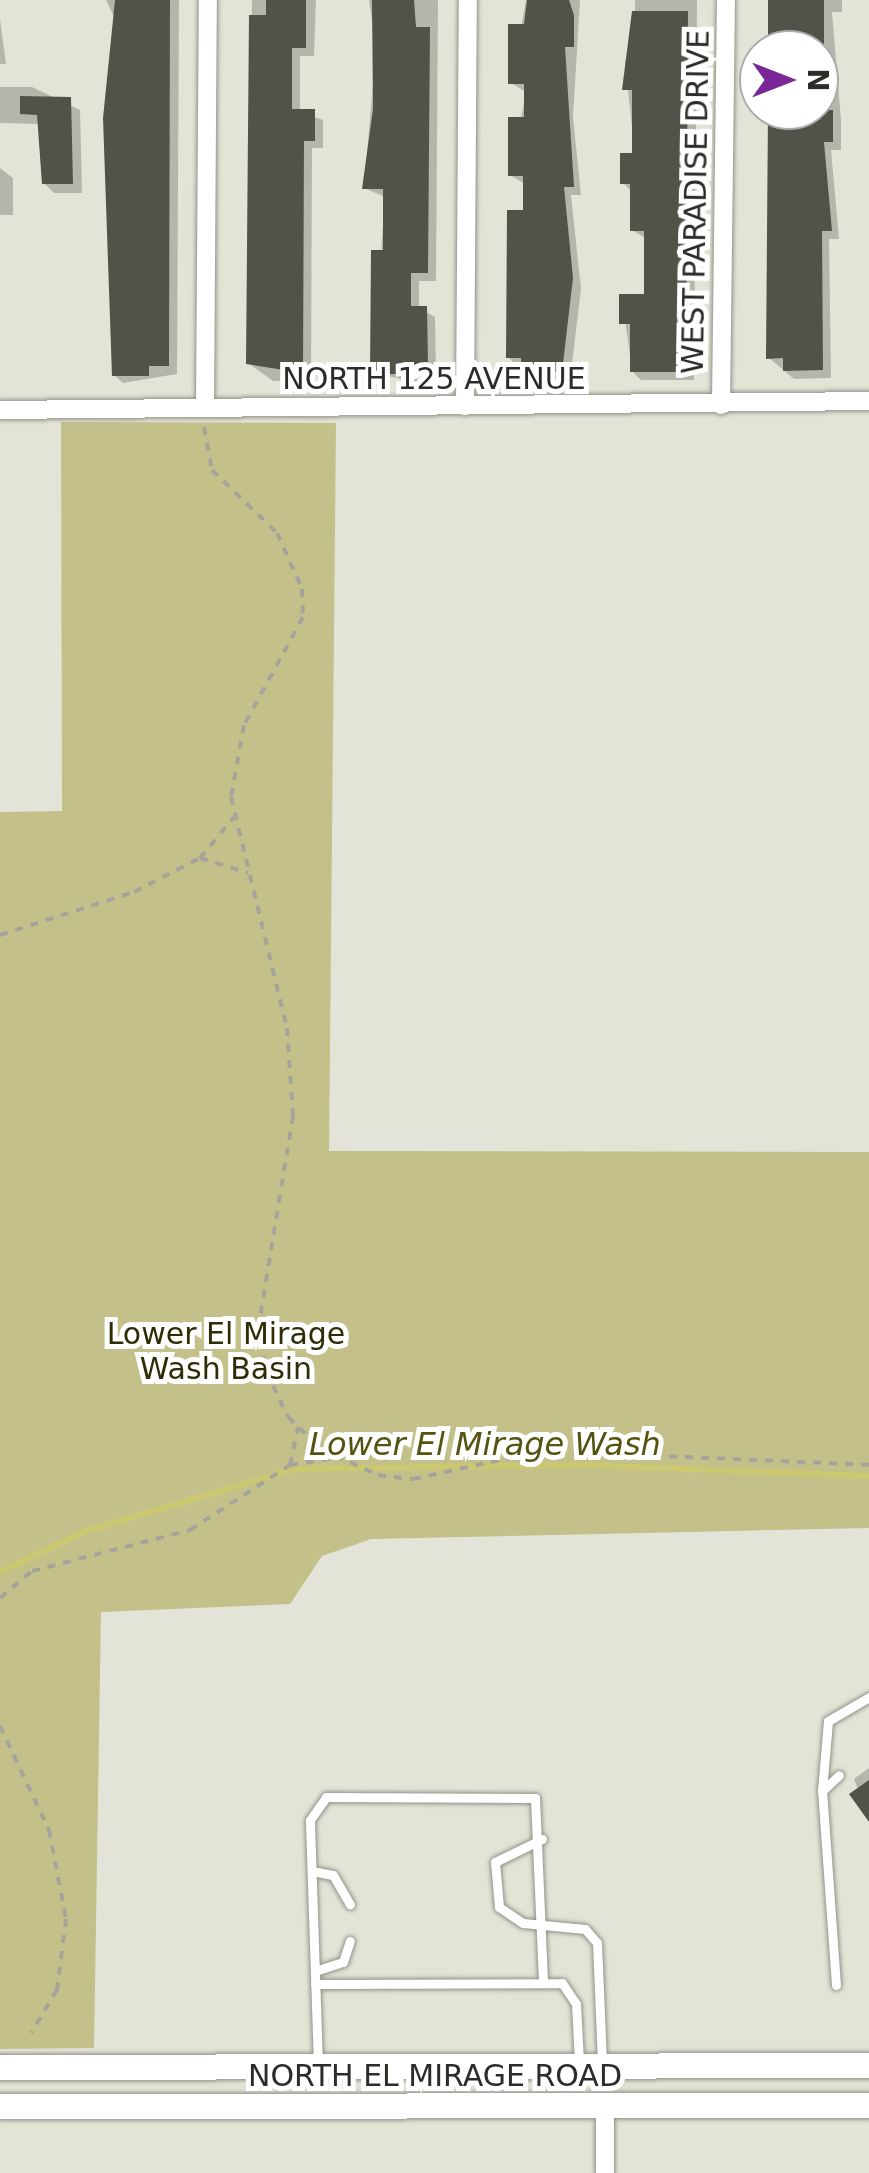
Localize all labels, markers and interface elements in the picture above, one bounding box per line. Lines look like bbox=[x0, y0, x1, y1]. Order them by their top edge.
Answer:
street label: WEST PARADISE DRIVE bbox=[675, 30, 717, 374]
north arrow bbox=[739, 30, 839, 130]
text: N bbox=[801, 68, 834, 92]
street label: NORTH 125 AVENUE bbox=[282, 361, 586, 397]
park label: Lower El Mirage Wash Basin bbox=[107, 1316, 345, 1386]
water label: Lower El Mirage Wash bbox=[309, 1425, 661, 1463]
street label: NORTH EL MIRAGE ROAD bbox=[248, 2058, 622, 2094]

